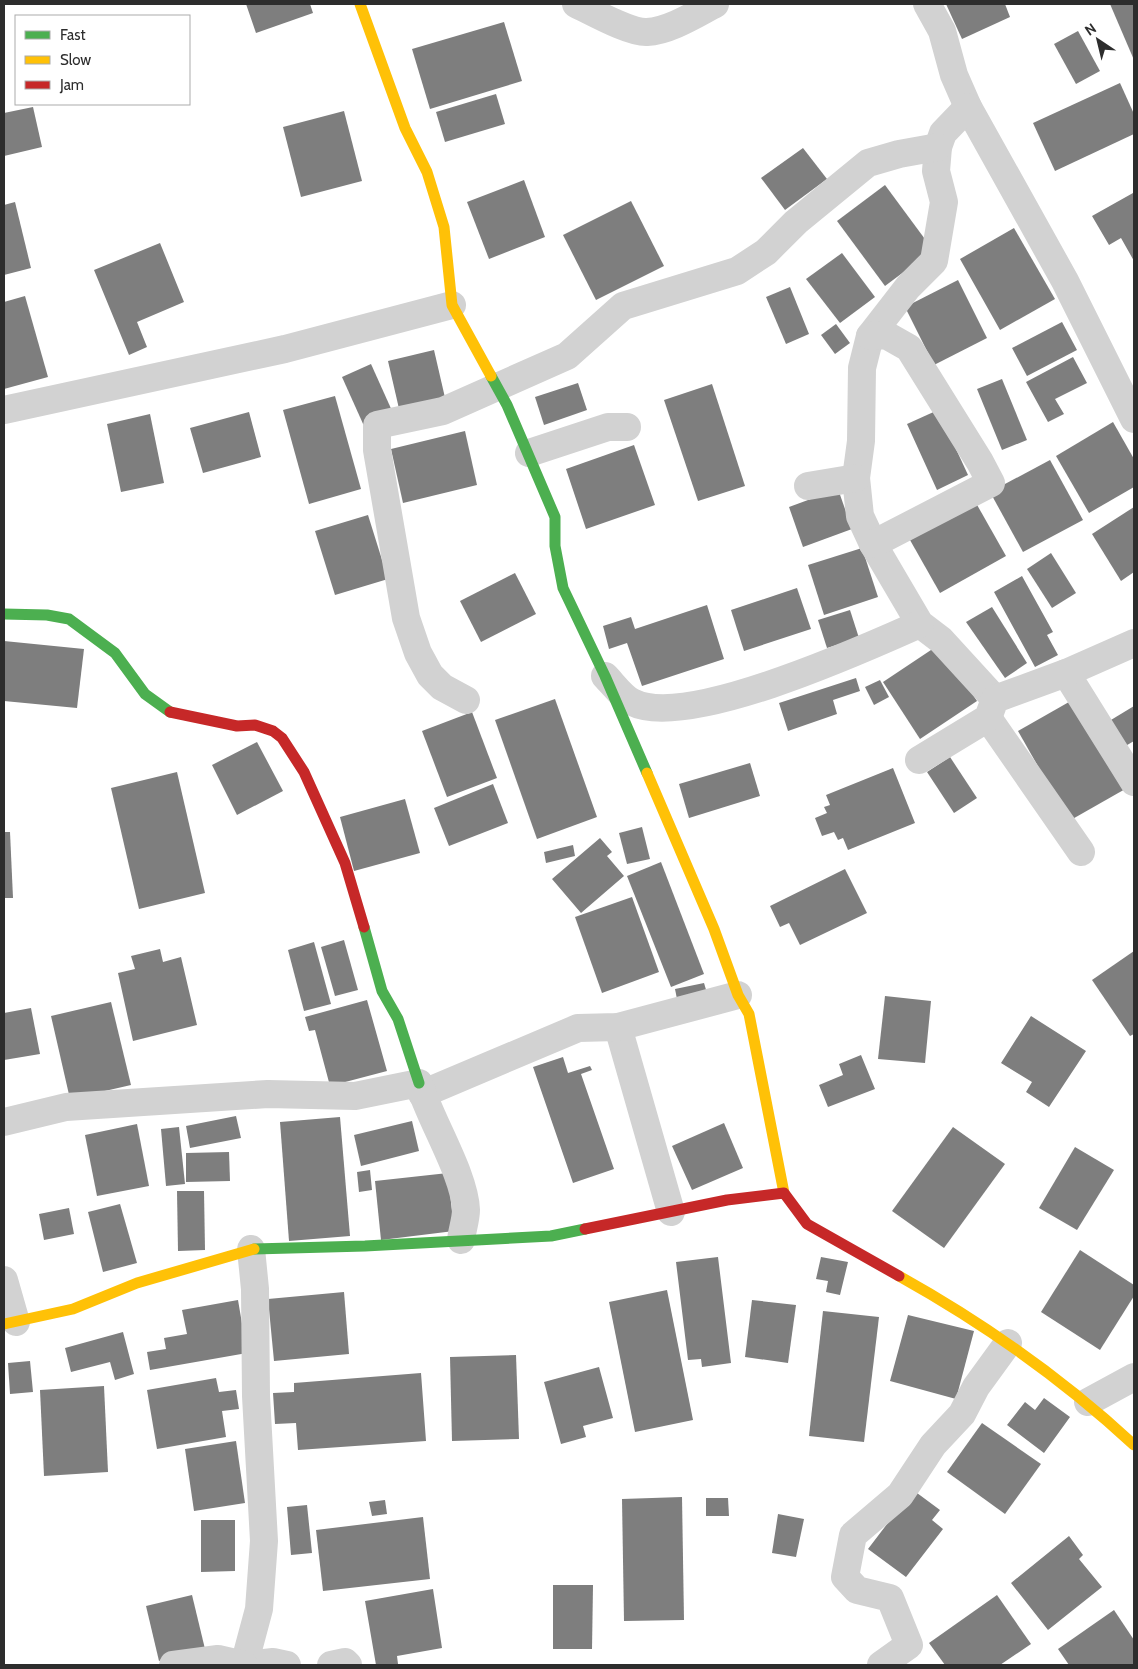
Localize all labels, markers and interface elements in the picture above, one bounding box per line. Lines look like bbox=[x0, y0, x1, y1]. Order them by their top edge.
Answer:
legend bbox=[15, 15, 190, 105]
north arrow bbox=[1073, 15, 1123, 65]
text: N bbox=[1081, 19, 1100, 40]
text: Fast bbox=[60, 26, 85, 44]
text: Slow bbox=[60, 51, 91, 69]
text: Jam bbox=[59, 76, 84, 94]

